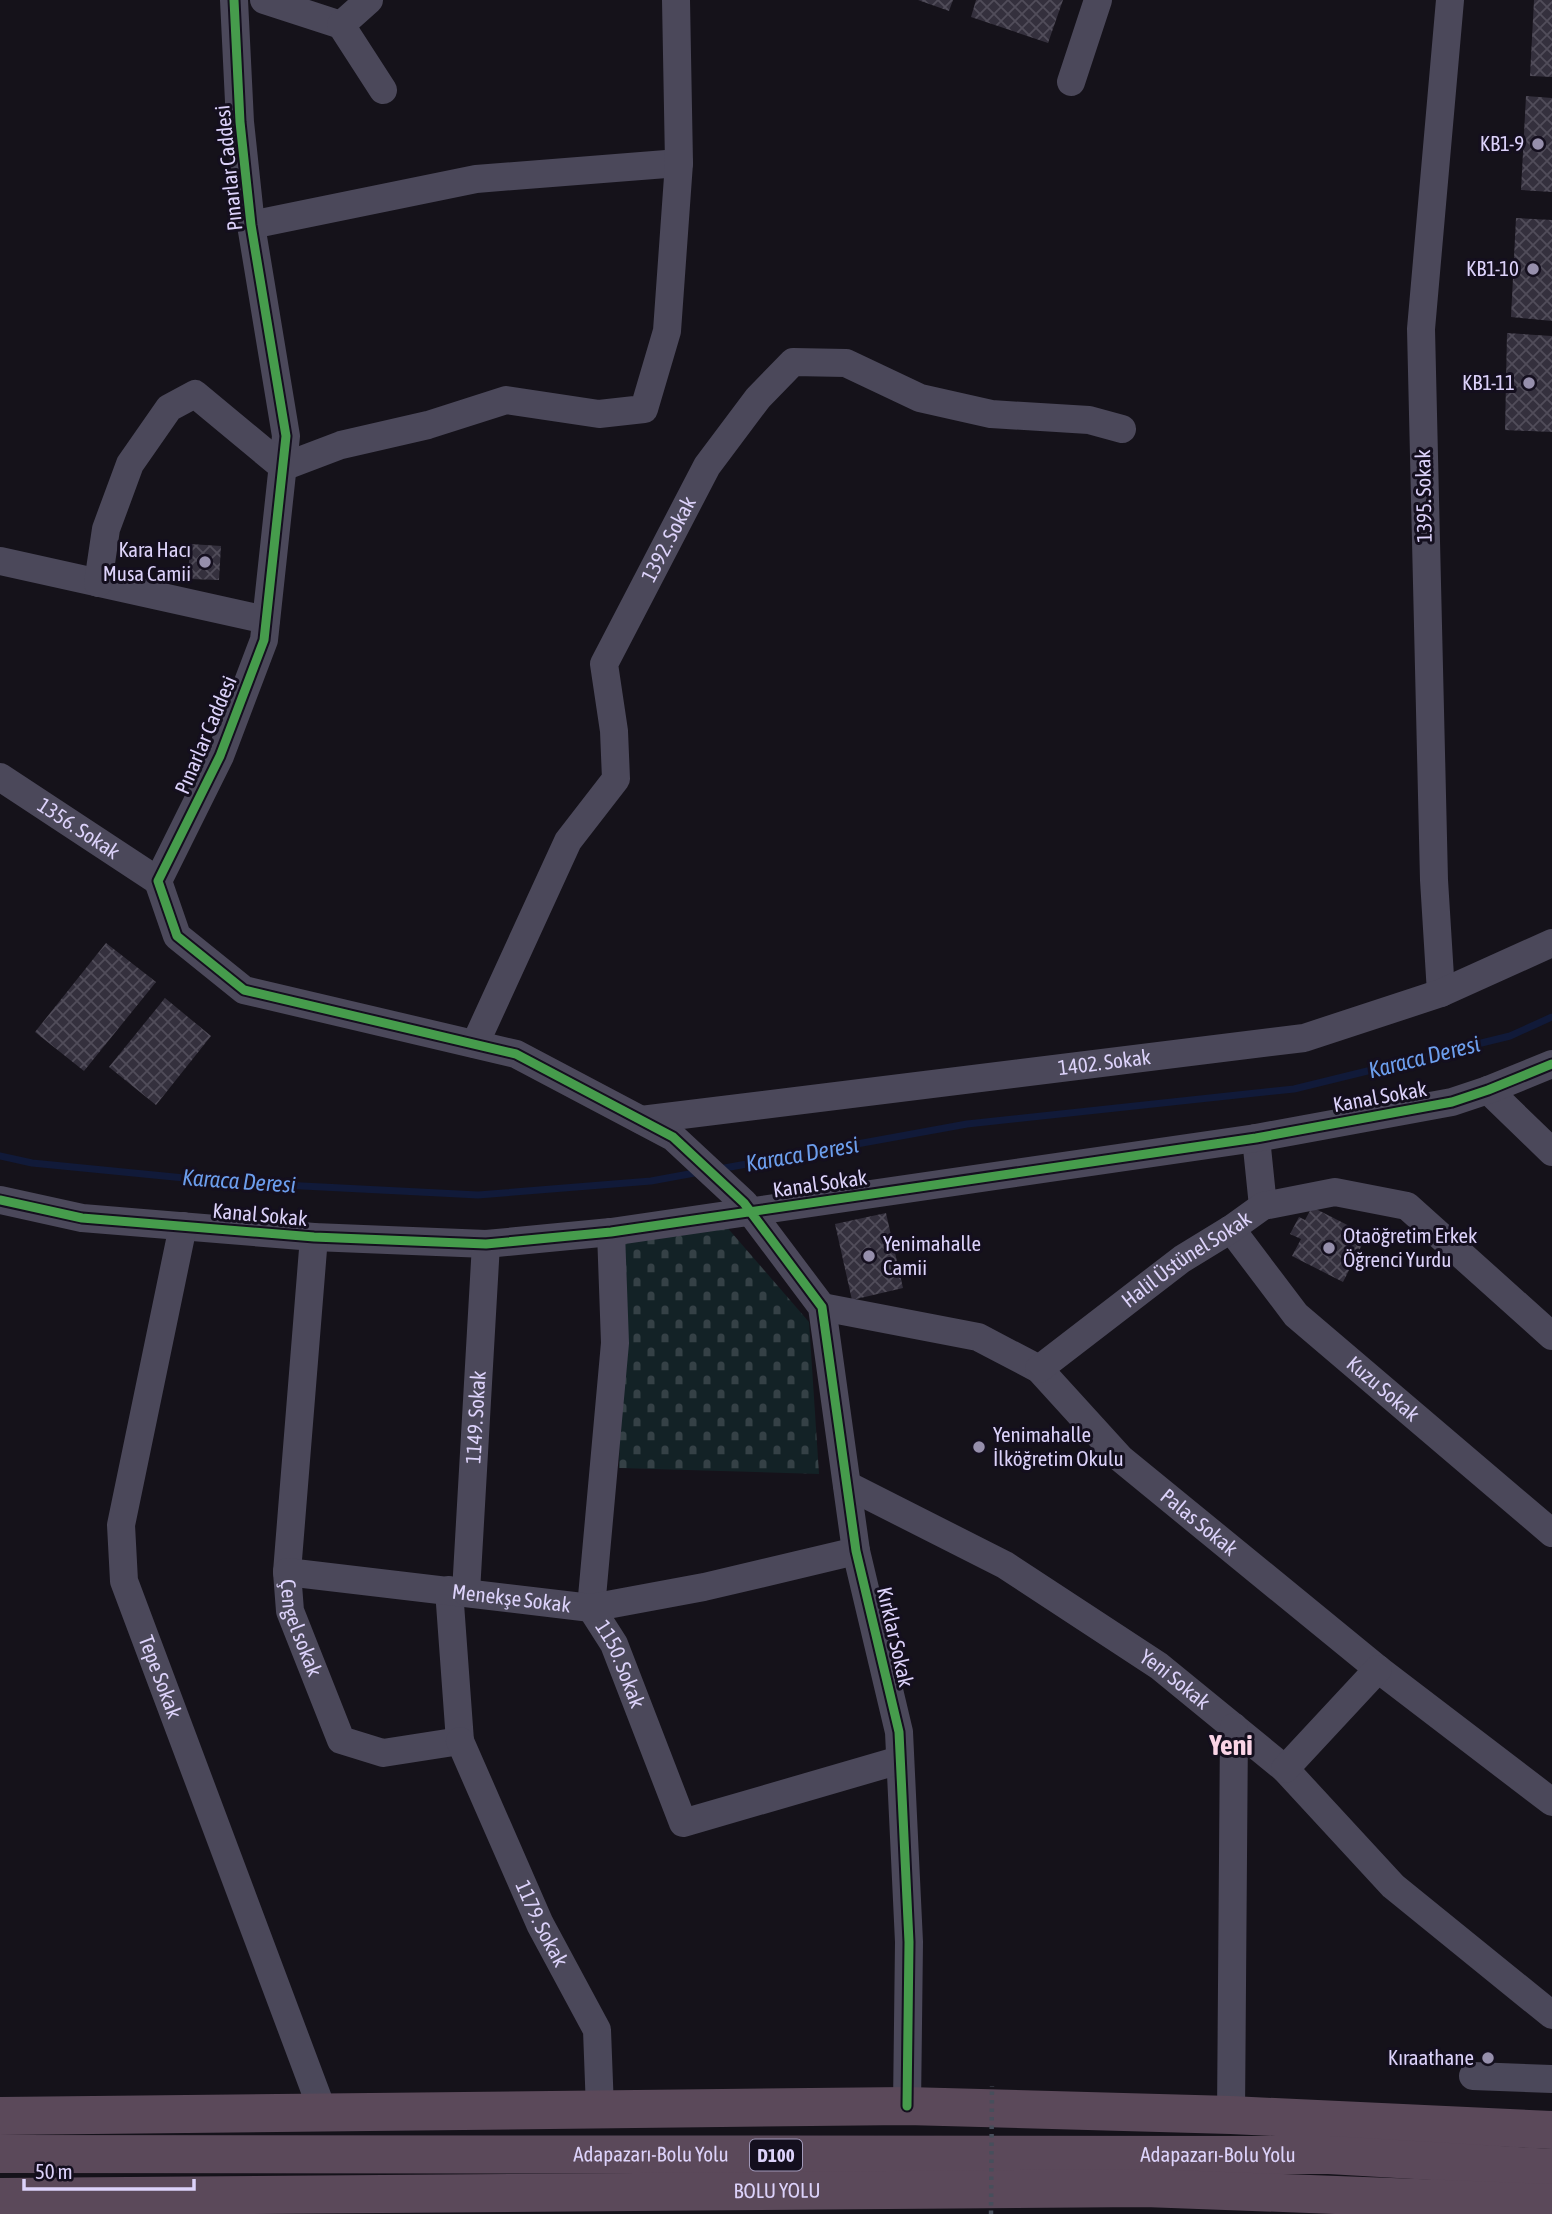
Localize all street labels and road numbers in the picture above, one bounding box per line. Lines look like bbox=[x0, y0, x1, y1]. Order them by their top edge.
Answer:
street label: Pınarlar Caddesi bbox=[209, 104, 247, 232]
street label: 1395. Sokak bbox=[1410, 449, 1436, 543]
street label: 1392. Sokak bbox=[636, 492, 700, 586]
street label: Pınarlar Caddesi bbox=[169, 672, 241, 797]
street label: 1356. Sokak bbox=[34, 792, 125, 863]
street label: 1402. Sokak bbox=[1057, 1044, 1152, 1079]
street label: Kanal Sokak bbox=[1331, 1076, 1429, 1116]
street label: Kanal Sokak bbox=[771, 1165, 869, 1202]
street label: Kanal Sokak bbox=[212, 1198, 308, 1230]
street label: Halil Üstünel Sokak bbox=[1117, 1206, 1255, 1312]
street label: Kuzu Sokak bbox=[1342, 1351, 1425, 1426]
street label: 1149. Sokak bbox=[460, 1370, 490, 1464]
street label: Palas Sokak bbox=[1156, 1483, 1243, 1560]
street label: Çengel sokak bbox=[277, 1578, 328, 1680]
street label: Menekşe Sokak bbox=[451, 1579, 572, 1617]
street label: Kırklar Sokak bbox=[873, 1584, 919, 1689]
street label: 1150. Sokak bbox=[591, 1616, 650, 1711]
street label: Tepe Sokak bbox=[134, 1632, 187, 1722]
street label: Yeni Sokak bbox=[1136, 1644, 1215, 1714]
street label: 1179. Sokak bbox=[511, 1876, 574, 1970]
road number: D100 bbox=[750, 2140, 802, 2170]
street label: Adapazarı-Bolu Yolu bbox=[573, 2141, 729, 2166]
street label: Adapazarı-Bolu Yolu bbox=[1140, 2142, 1296, 2166]
street label: BOLU YOLU bbox=[733, 2178, 821, 2202]

